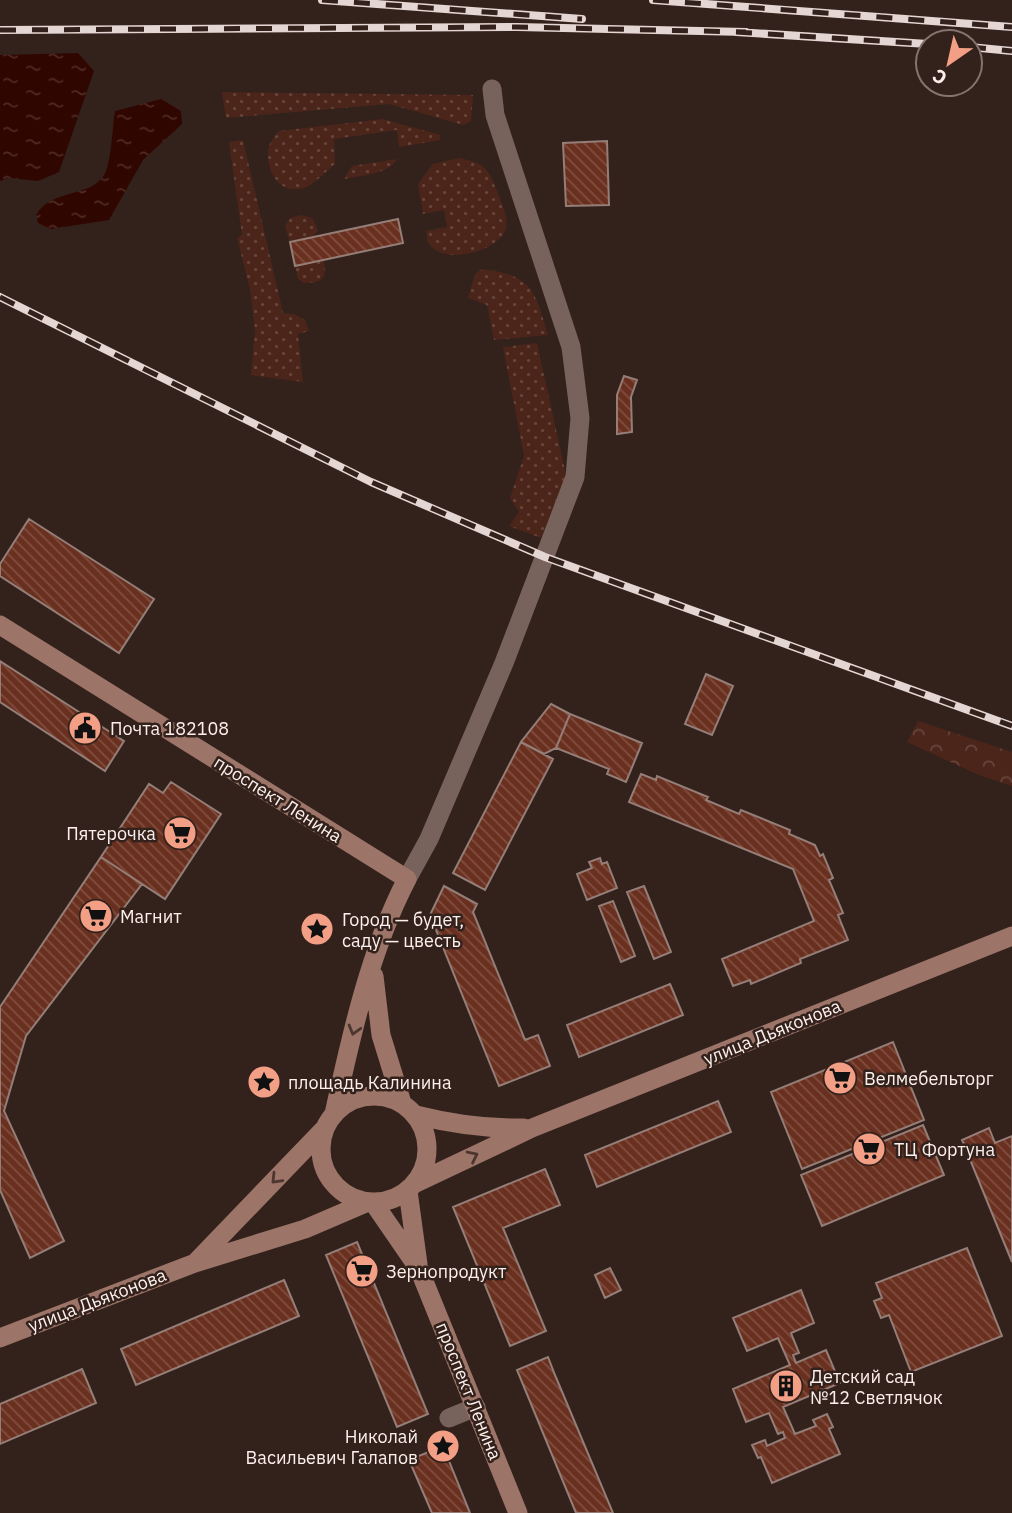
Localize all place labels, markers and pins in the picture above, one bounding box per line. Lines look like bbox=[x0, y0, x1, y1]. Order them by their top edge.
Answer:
public building icon: Почта 182108 bbox=[66, 709, 104, 747]
place label: Почта 182108 bbox=[110, 717, 229, 740]
supermarket icon: Пятерочка bbox=[161, 814, 199, 852]
place label: Пятерочка bbox=[66, 822, 156, 845]
supermarket icon: Магнит bbox=[77, 897, 115, 935]
place label: Магнит bbox=[120, 905, 182, 928]
place label: Город — будет, саду — цвесть bbox=[342, 908, 464, 952]
place icon: Город — будет, саду — цвесть bbox=[298, 910, 336, 948]
supermarket icon: Велмебельторг bbox=[821, 1059, 859, 1097]
place icon: площадь Калинина bbox=[245, 1063, 283, 1101]
place label: Велмебельторг bbox=[864, 1067, 994, 1090]
place label: площадь Калинина bbox=[288, 1071, 452, 1094]
supermarket icon: ТЦ Фортуна bbox=[850, 1130, 888, 1168]
place label: ТЦ Фортуна bbox=[894, 1138, 995, 1161]
supermarket icon: Зернопродукт bbox=[343, 1252, 381, 1290]
place label: Зернопродукт bbox=[386, 1260, 507, 1283]
place label: Детский сад №12 Светлячок bbox=[810, 1365, 943, 1409]
building icon: Детский сад №12 Светлячок bbox=[767, 1367, 805, 1405]
place label: Николай Васильевич Галапов bbox=[246, 1425, 418, 1469]
place icon: Николай Васильевич Галапов bbox=[424, 1427, 462, 1465]

